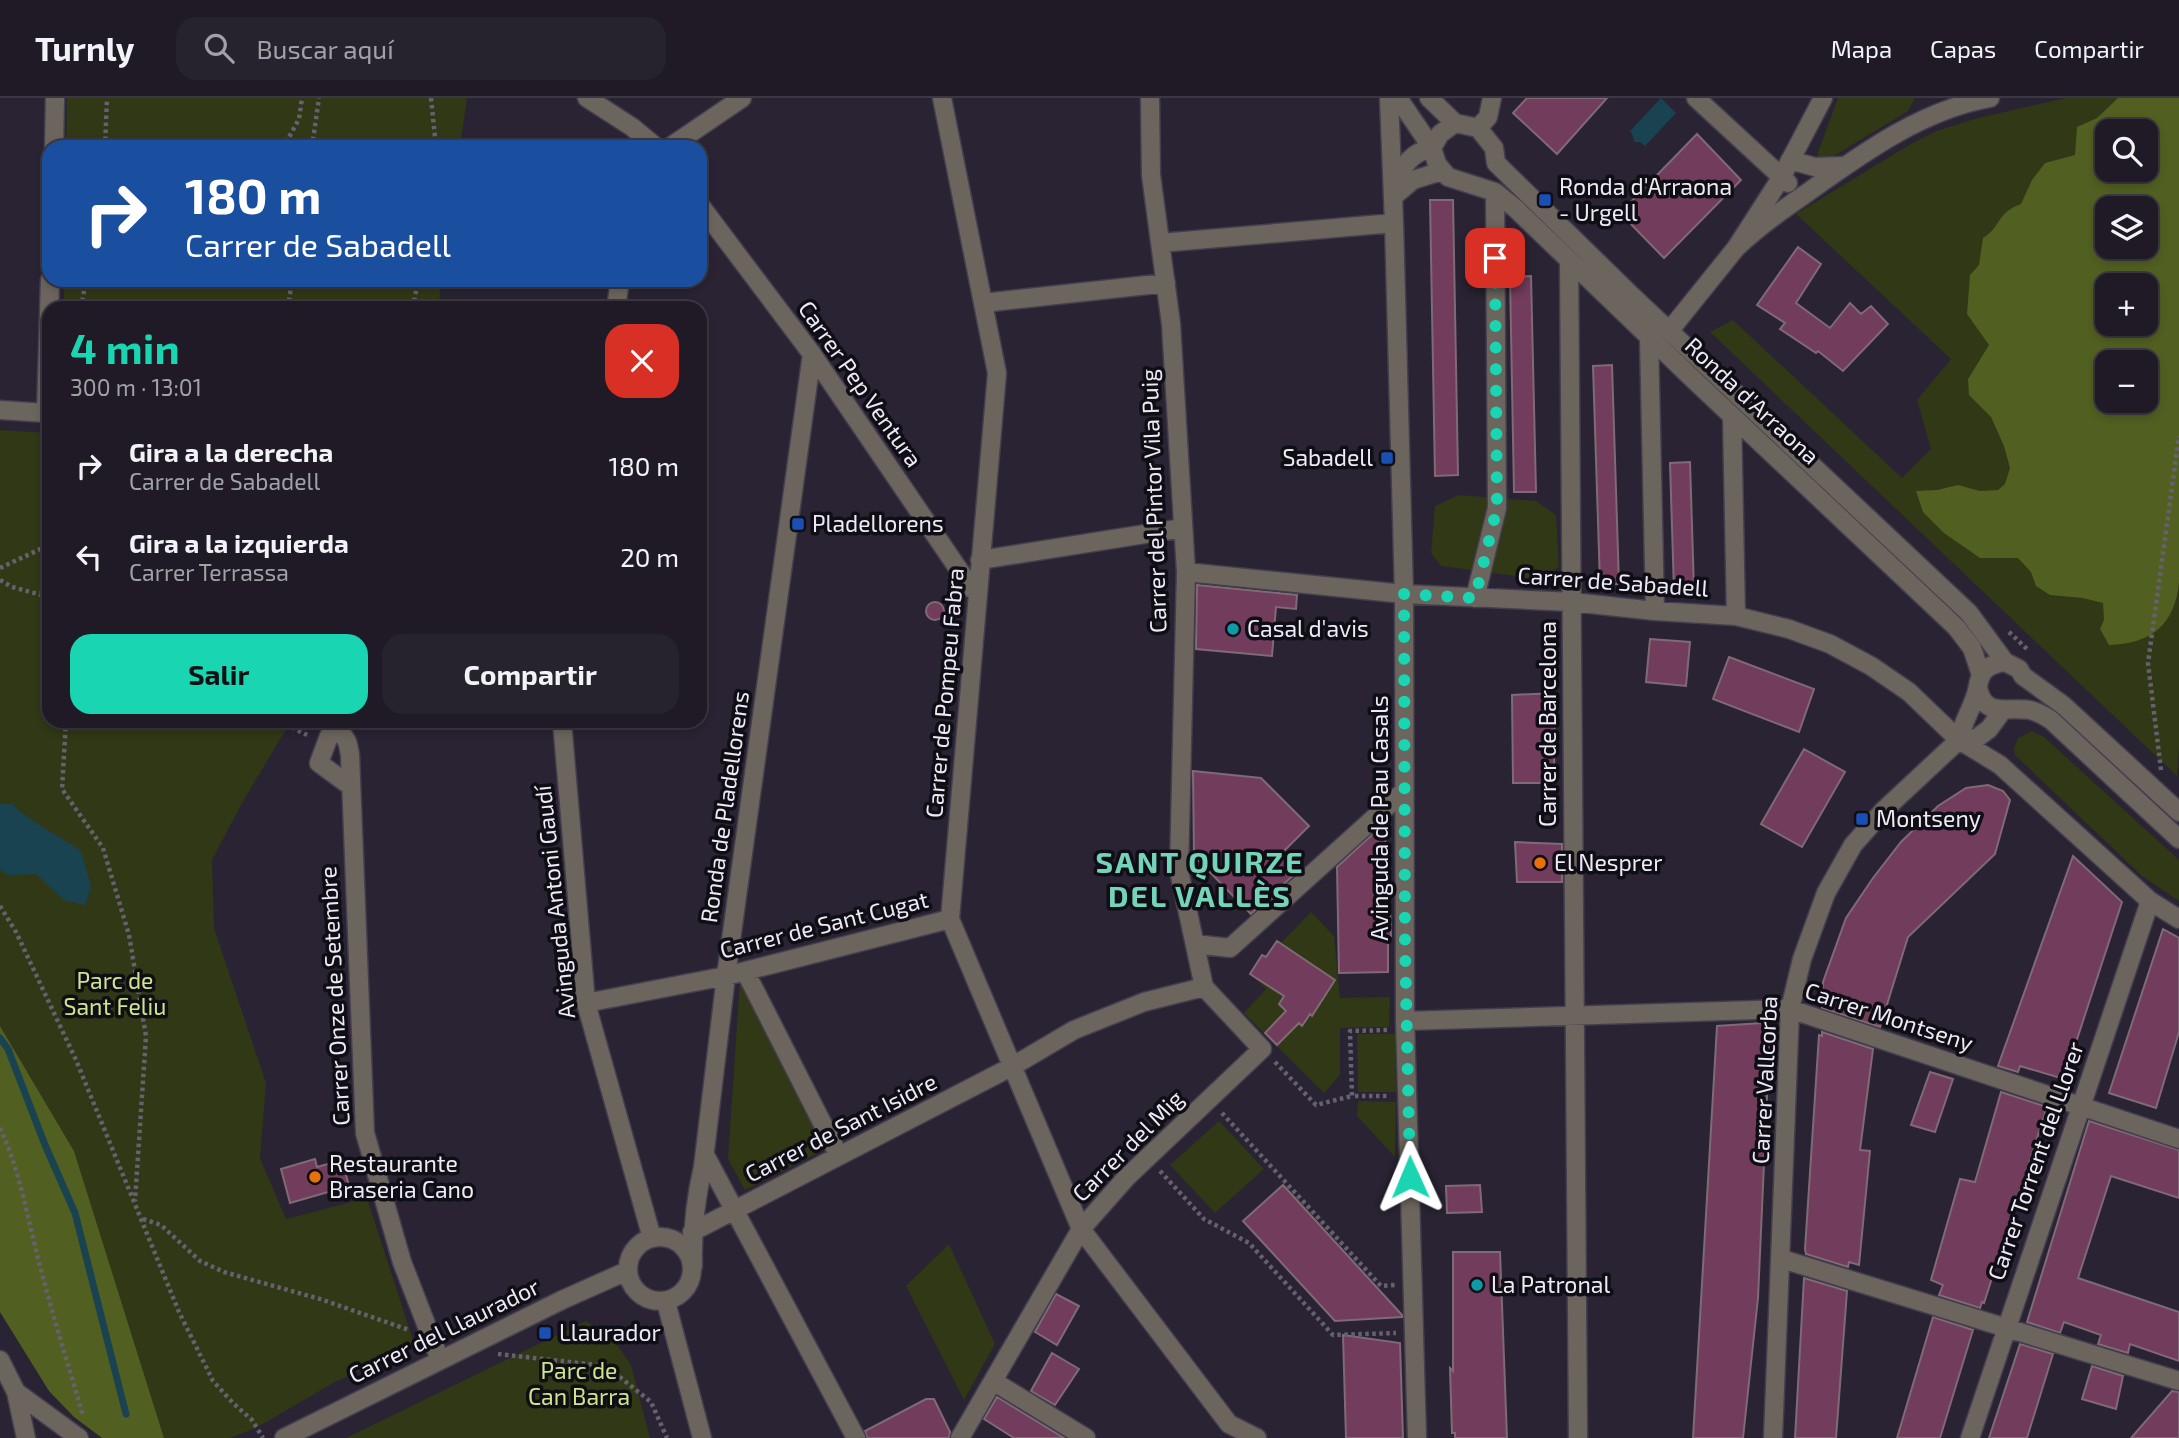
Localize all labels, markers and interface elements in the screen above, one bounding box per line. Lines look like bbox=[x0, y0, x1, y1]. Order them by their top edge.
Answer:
search box bbox=[176, 17, 666, 80]
text: Turnly bbox=[35, 28, 134, 68]
icon: search bbox=[200, 29, 238, 67]
text: Buscar aquí bbox=[256, 33, 394, 64]
text: Mapa bbox=[1831, 34, 1892, 63]
text: Capas bbox=[1930, 34, 1996, 63]
text: Compartir bbox=[2034, 34, 2144, 63]
map controls bbox=[2095, 119, 2158, 413]
button: search bbox=[2095, 119, 2158, 182]
text: 180 m bbox=[185, 165, 321, 224]
icon: right bbox=[70, 168, 161, 259]
place label: Ronda d'Arraona - Urgell bbox=[1559, 172, 1732, 226]
marker: Ronda d'Arraona - Urgell bbox=[1537, 192, 1553, 208]
button: layers bbox=[2095, 196, 2158, 259]
text: Carrer de Sabadell bbox=[185, 225, 451, 263]
pin bbox=[1465, 228, 1525, 288]
icon: arrive bbox=[1476, 239, 1514, 277]
button: + bbox=[2095, 273, 2158, 336]
street label: Carrer Pep Ventura bbox=[793, 295, 929, 472]
text: 4 min bbox=[70, 322, 180, 372]
button: close bbox=[605, 324, 679, 398]
street label: Ronda d'Arraona bbox=[1680, 331, 1826, 470]
button: − bbox=[2095, 350, 2158, 413]
street label: Carrer del Pintor Vila Puig bbox=[1134, 368, 1172, 634]
text: 300 m · 13:01 bbox=[70, 373, 202, 401]
text: Gira a la derecha bbox=[129, 436, 333, 467]
place label: Sabadell bbox=[1283, 443, 1373, 471]
icon: right bbox=[70, 447, 108, 485]
text: 180 m bbox=[609, 450, 679, 481]
marker: Sabadell bbox=[1379, 450, 1395, 466]
text: Carrer de Sabadell bbox=[129, 467, 320, 495]
place label: Pladellorens bbox=[812, 509, 944, 537]
marker: Pladellorens bbox=[790, 516, 806, 532]
text: Gira a la izquierda bbox=[129, 527, 349, 558]
icon: left bbox=[70, 538, 108, 576]
text: 20 m bbox=[620, 541, 679, 572]
text: Carrer Terrassa bbox=[129, 558, 289, 586]
street label: Carrer de Sabadell bbox=[1517, 560, 1710, 602]
street label: Carrer de Pompeu Fabra bbox=[919, 567, 969, 819]
place label: Casal d'avis bbox=[1247, 614, 1369, 642]
marker: Casal d'avis bbox=[1225, 621, 1241, 637]
street label: Carrer de Barcelona bbox=[1533, 621, 1561, 827]
button: Salir bbox=[70, 634, 368, 714]
button: Compartir bbox=[382, 634, 679, 714]
street label: Ronda de Pladellorens bbox=[694, 689, 754, 925]
street label: Avinguda de Pau Casals bbox=[1365, 695, 1393, 941]
street label: Avinguda Antoni Gaudí bbox=[528, 783, 580, 1020]
place label: Montseny bbox=[1876, 804, 1981, 832]
marker: Montseny bbox=[1854, 811, 1870, 827]
district label: SANT QUIRZE DEL VALLÈS bbox=[1095, 843, 1305, 913]
place label: El Nesprer bbox=[1554, 848, 1662, 876]
marker: El Nesprer bbox=[1532, 855, 1548, 871]
street label: Carrer Onze de Setembre bbox=[313, 866, 355, 1126]
street label: Carrer de Sant Cugat bbox=[717, 885, 931, 963]
park label: Parc de Sant Feliu bbox=[64, 966, 166, 1020]
street label: Carrer Montseny bbox=[1802, 976, 1977, 1056]
street label: Carrer Vallcorba bbox=[1746, 995, 1782, 1165]
street label: Carrer Torrent del Llorer bbox=[1981, 1038, 2089, 1284]
street label: Carrer de Sant Isidre bbox=[740, 1067, 941, 1188]
street label: Carrer del Mig bbox=[1066, 1084, 1189, 1207]
position arrow bbox=[1373, 1140, 1447, 1214]
place label: Restaurante Braseria Cano bbox=[329, 1149, 474, 1203]
marker: Restaurante Braseria Cano bbox=[307, 1169, 323, 1185]
place label: La Patronal bbox=[1491, 1270, 1610, 1298]
street label: Carrer del Llaurador bbox=[344, 1272, 544, 1388]
marker: La Patronal bbox=[1469, 1277, 1485, 1293]
place label: Llaurador bbox=[559, 1318, 661, 1346]
marker: Llaurador bbox=[537, 1325, 553, 1341]
park label: Parc de Can Barra bbox=[528, 1356, 630, 1410]

